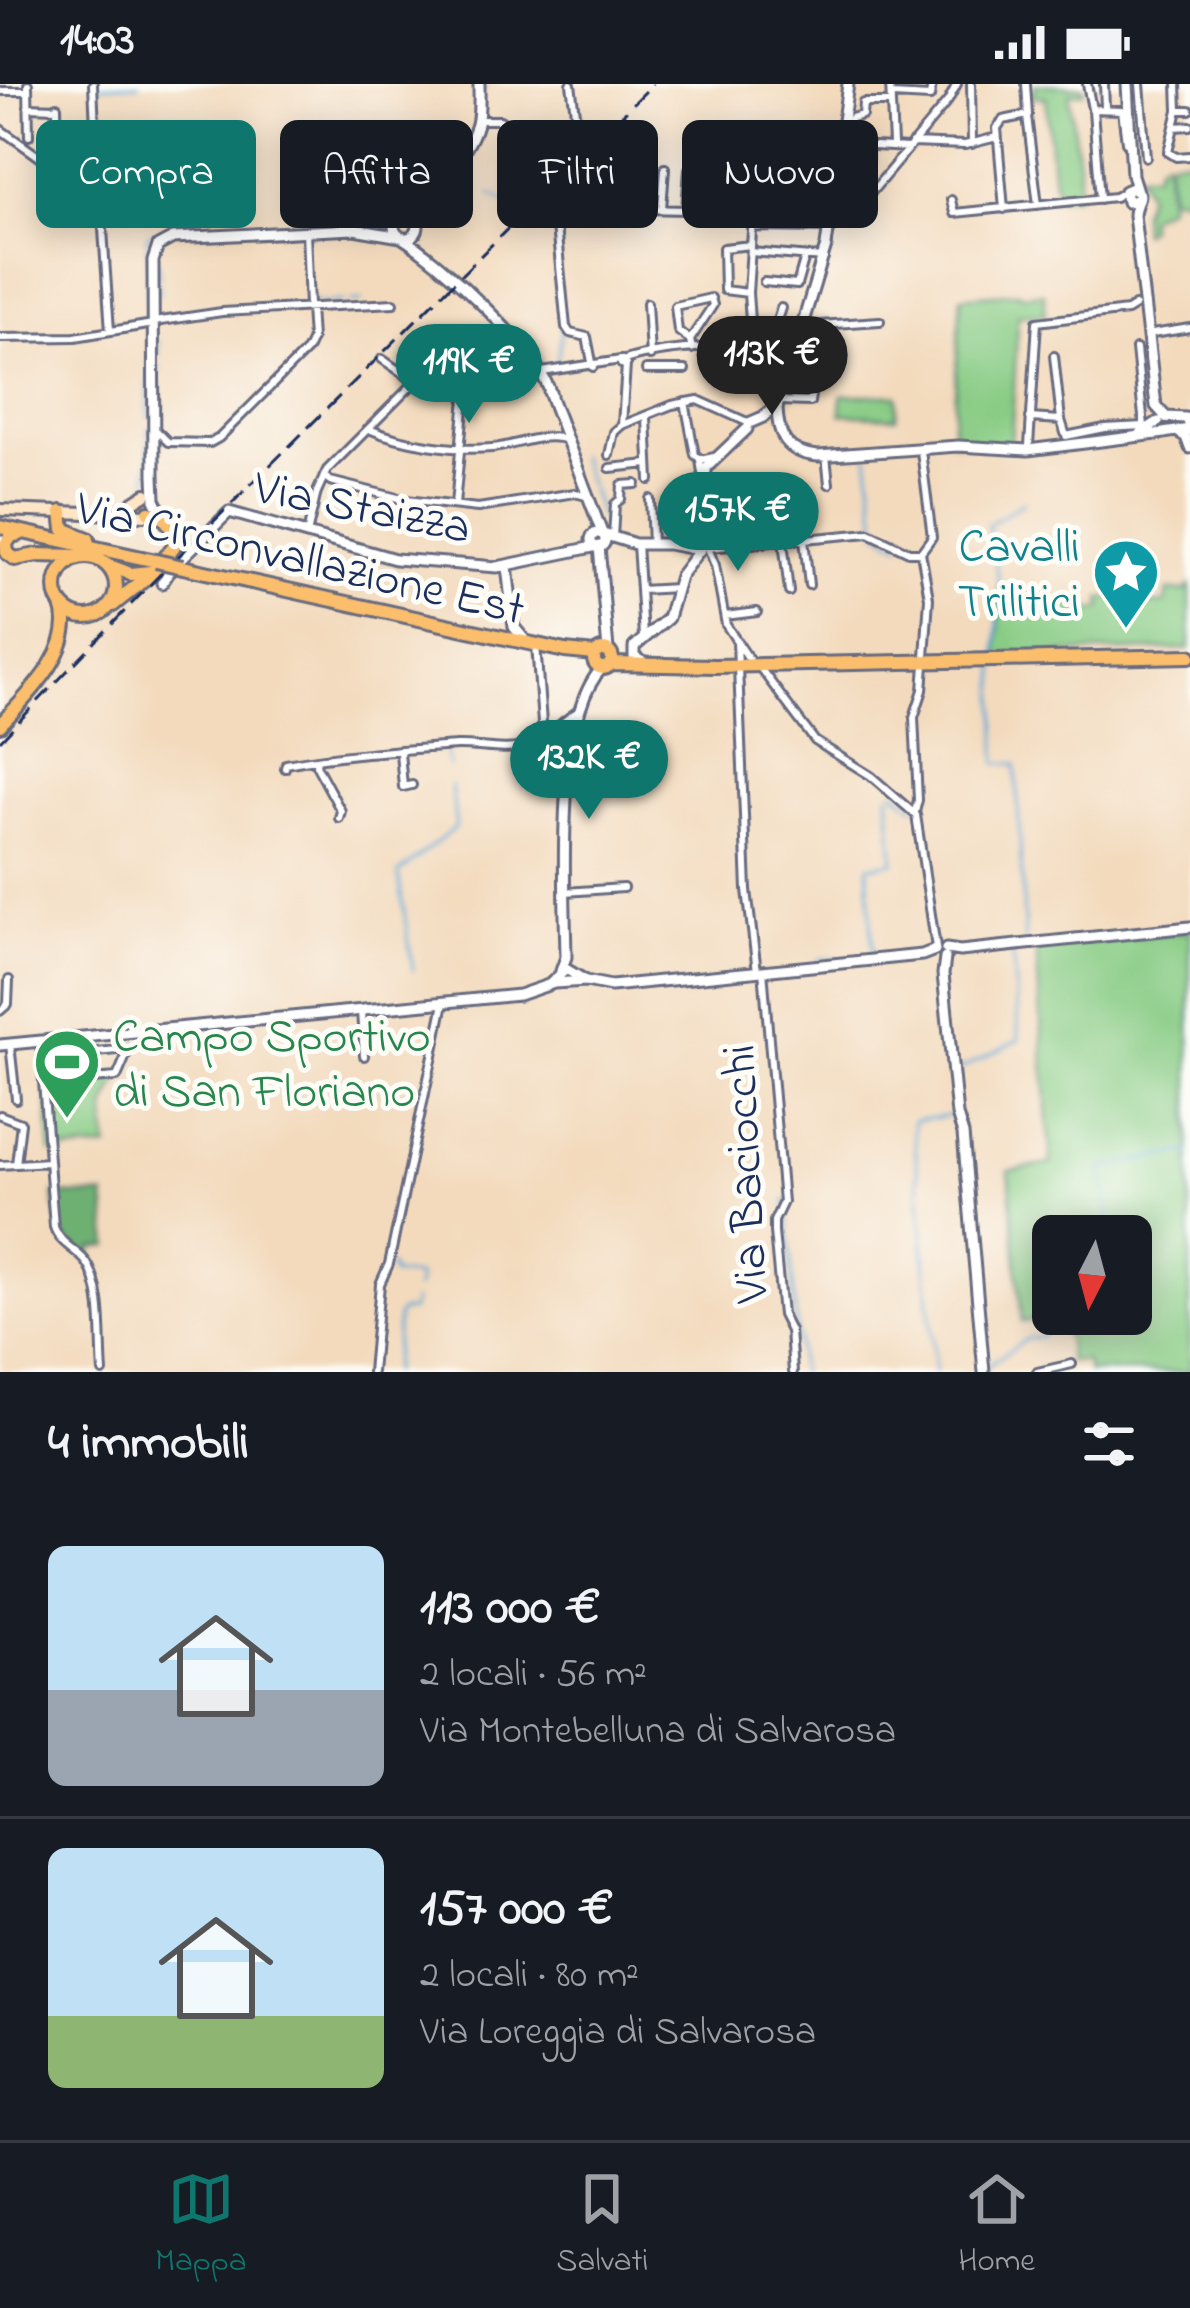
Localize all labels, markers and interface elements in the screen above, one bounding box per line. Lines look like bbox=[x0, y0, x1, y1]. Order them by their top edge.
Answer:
text: 14:03 bbox=[60, 9, 135, 75]
chip: Compra bbox=[36, 120, 256, 228]
chip: Affitta bbox=[280, 120, 473, 228]
chip: Filtri bbox=[497, 120, 658, 228]
chip: Nuovo bbox=[682, 120, 878, 228]
pin: 113K € bbox=[674, 316, 870, 418]
pin: 119K € bbox=[371, 324, 567, 426]
text: 113K € bbox=[724, 326, 820, 383]
text: 119K € bbox=[423, 334, 515, 391]
street label: Via Staizza bbox=[247, 454, 476, 565]
pin: 157K € bbox=[640, 472, 836, 574]
street label: Via Circonvallazione Est bbox=[68, 475, 531, 647]
text: 157K € bbox=[685, 482, 791, 539]
place label: Cavalli Trilitici bbox=[958, 514, 1080, 639]
place icon: Cavalli Trilitici bbox=[1091, 537, 1161, 631]
pin: 132K € bbox=[491, 720, 687, 822]
text: 132K € bbox=[537, 730, 641, 787]
place label: Campo Sportivo di San Floriano bbox=[113, 1004, 431, 1129]
sports icon: Campo Sportivo di San Floriano bbox=[32, 1027, 102, 1121]
street label: Via Baciocchi bbox=[706, 1043, 790, 1306]
north arrow bbox=[1032, 1215, 1152, 1335]
map controls bbox=[1032, 1215, 1152, 1335]
text: 4 immobili bbox=[48, 1407, 249, 1482]
icon: filters bbox=[1076, 1411, 1142, 1477]
text: 113 000 € bbox=[420, 1572, 601, 1647]
icon: home bbox=[144, 1594, 288, 1738]
text: 2 locali · 56 m² bbox=[420, 1647, 647, 1704]
text: Via Montebelluna di Salvarosa bbox=[420, 1704, 896, 1761]
text: 157 000 € bbox=[420, 1873, 614, 1948]
icon: home bbox=[144, 1896, 288, 2040]
text: 2 locali · 80 m² bbox=[420, 1948, 639, 2005]
text: Via Loreggia di Salvarosa bbox=[420, 2005, 816, 2062]
tab: Mappa bbox=[155, 2166, 247, 2286]
tab: Salvati bbox=[556, 2166, 648, 2286]
tab: Home bbox=[958, 2166, 1035, 2286]

